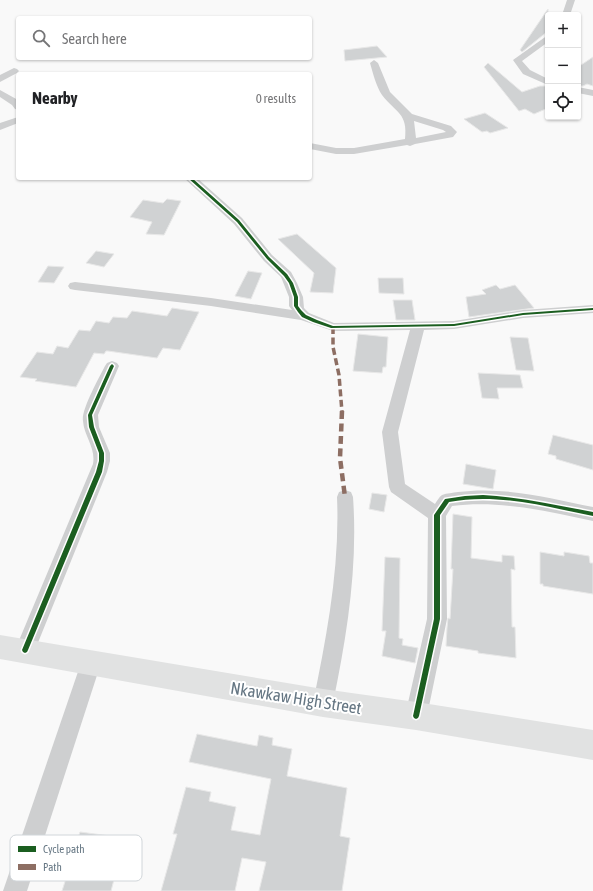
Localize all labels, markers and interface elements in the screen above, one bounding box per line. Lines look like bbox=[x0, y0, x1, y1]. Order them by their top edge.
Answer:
map controls bbox=[545, 12, 581, 120]
button: + bbox=[545, 12, 581, 48]
search box bbox=[16, 16, 312, 60]
icon: search bbox=[30, 27, 52, 49]
text: Search here bbox=[62, 30, 127, 47]
button: − bbox=[545, 48, 581, 84]
button: locate bbox=[545, 84, 581, 120]
text: Nearby bbox=[32, 88, 78, 108]
text: 0 results bbox=[256, 91, 296, 106]
street label: Nkawkaw High Street bbox=[229, 678, 363, 718]
legend bbox=[10, 835, 142, 881]
text: Cycle path bbox=[43, 843, 85, 855]
text: Path bbox=[43, 861, 62, 873]

